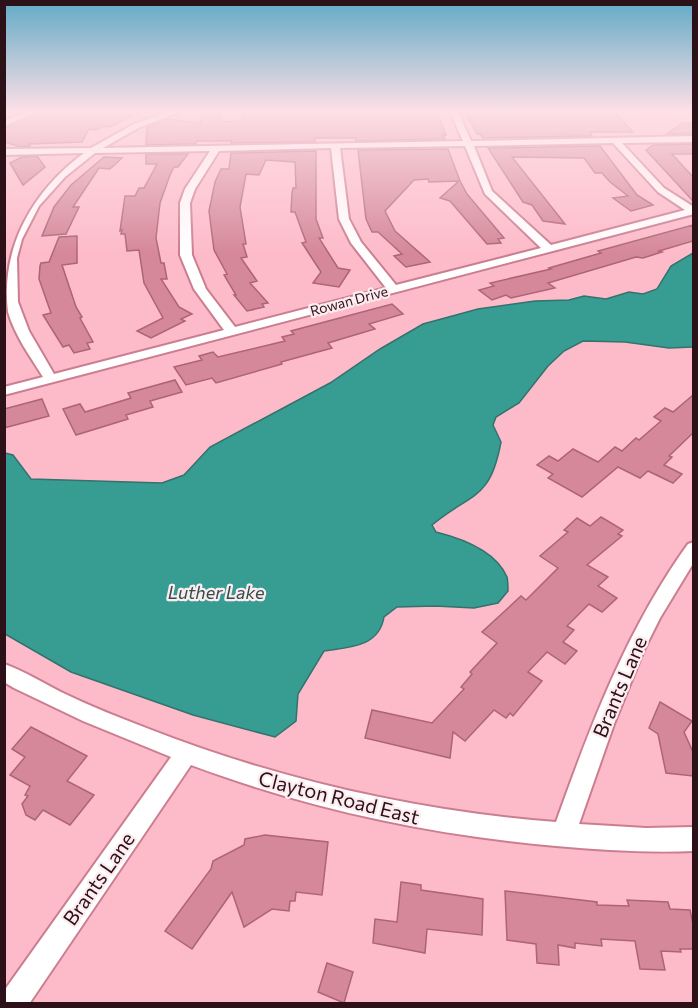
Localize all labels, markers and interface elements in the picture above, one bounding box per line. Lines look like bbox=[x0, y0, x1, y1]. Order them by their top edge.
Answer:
street label: Rowan Drive bbox=[308, 282, 390, 319]
water label: Luther Lake bbox=[168, 581, 265, 603]
street label: Brants Lane bbox=[587, 632, 651, 741]
street label: Clayton Road East bbox=[256, 765, 422, 829]
street label: Brants Lane bbox=[57, 827, 139, 929]

